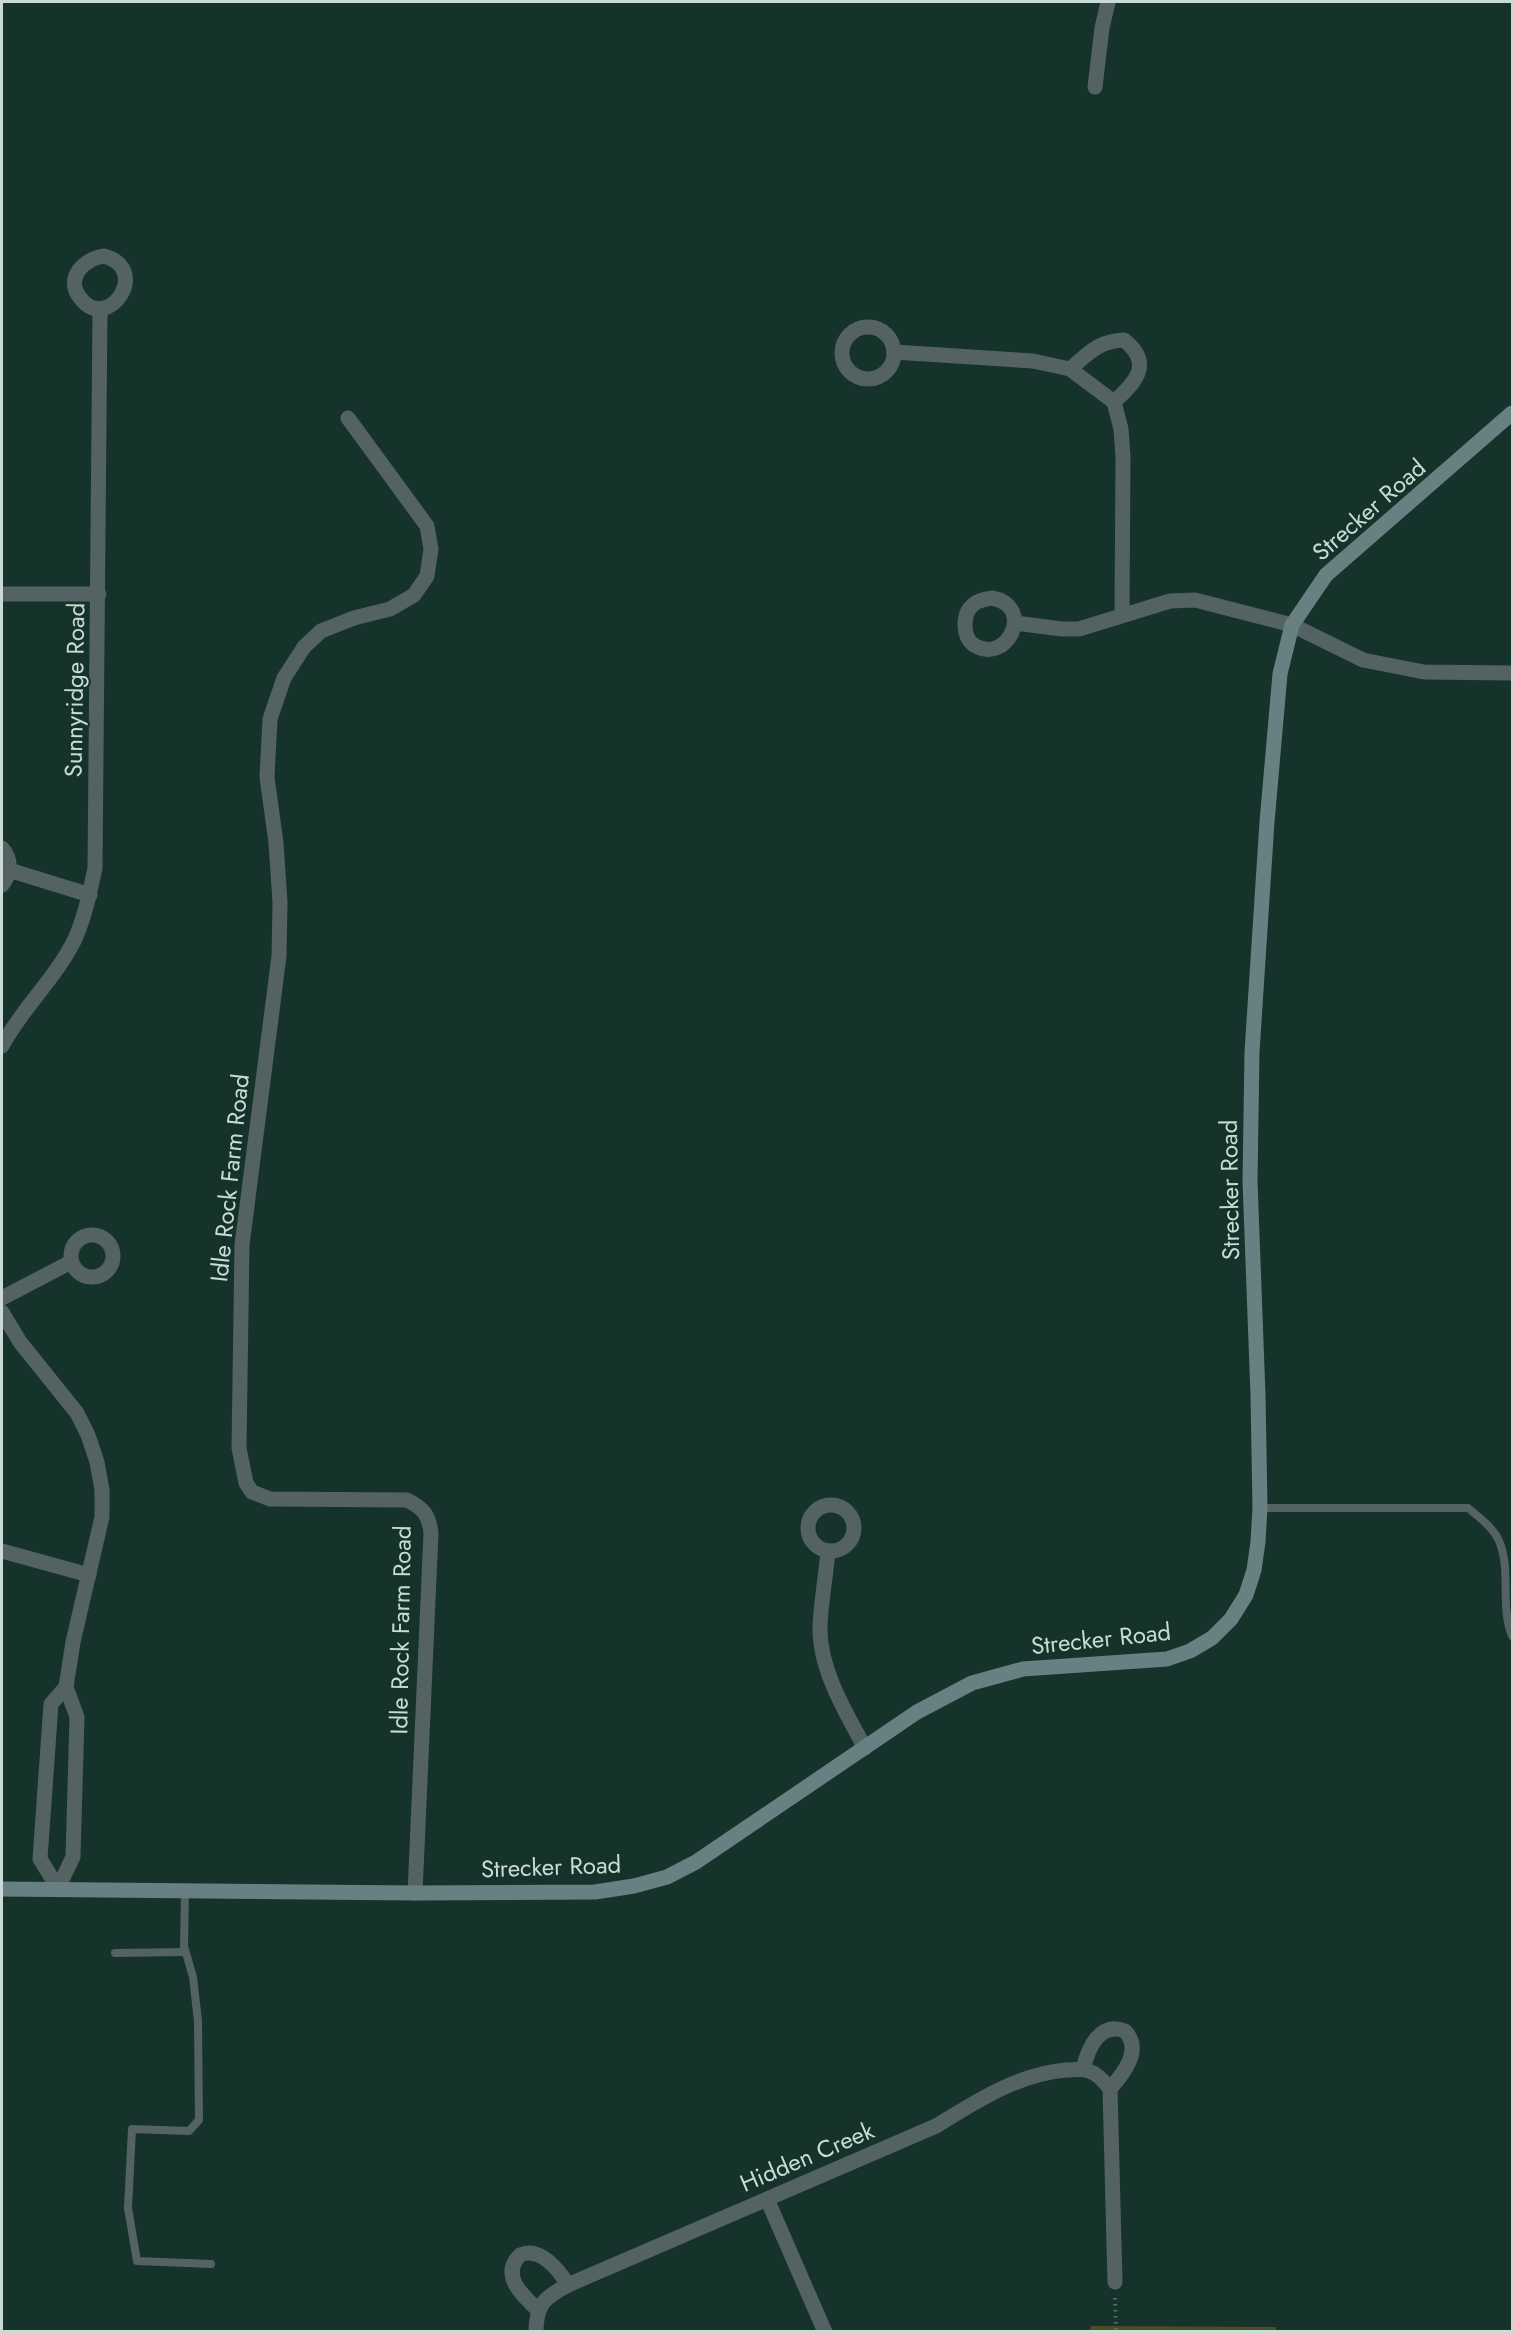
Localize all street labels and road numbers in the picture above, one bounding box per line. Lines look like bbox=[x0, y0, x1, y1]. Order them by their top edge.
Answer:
street label: Strecker Road bbox=[1304, 450, 1433, 569]
street label: Sunnyridge Road bbox=[55, 602, 94, 778]
street label: Idle Rock Farm Road bbox=[201, 1072, 258, 1284]
street label: Strecker Road bbox=[1211, 1120, 1248, 1260]
street label: Idle Rock Farm Road bbox=[381, 1525, 420, 1735]
street label: Strecker Road bbox=[1029, 1614, 1173, 1663]
street label: Strecker Road bbox=[480, 1847, 622, 1886]
street label: Hidden Creek bbox=[734, 2112, 880, 2200]

